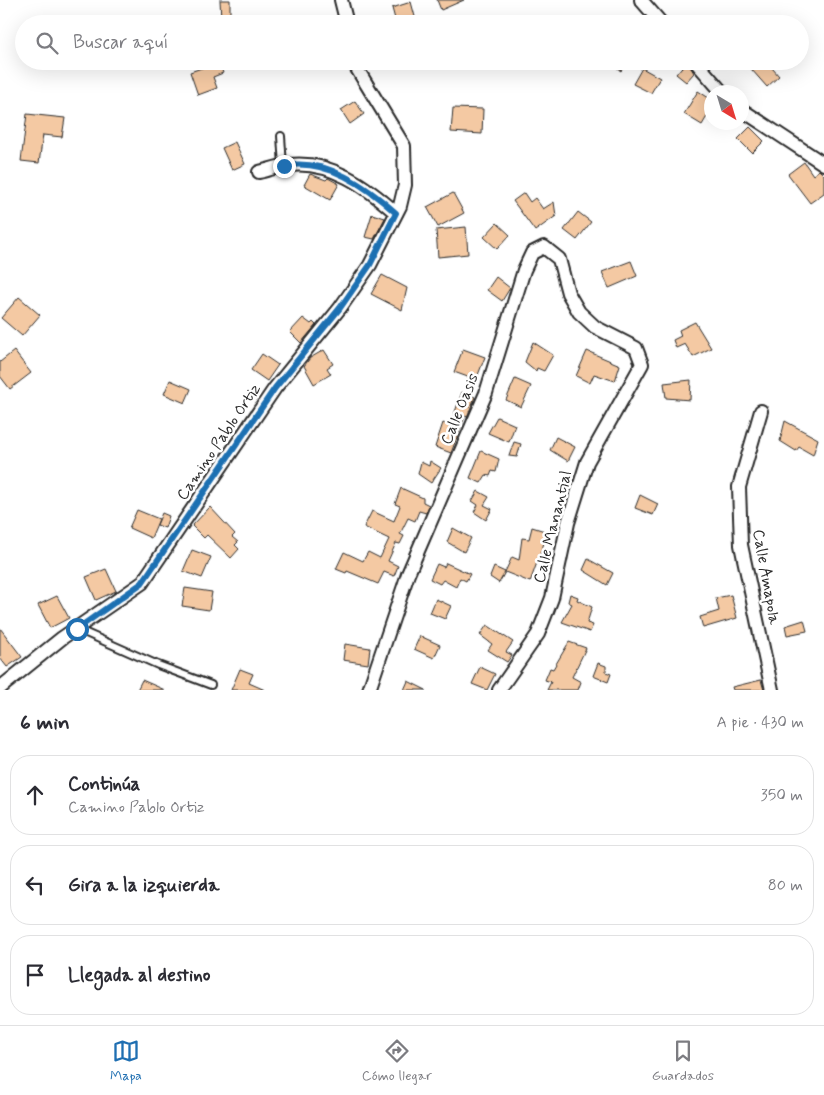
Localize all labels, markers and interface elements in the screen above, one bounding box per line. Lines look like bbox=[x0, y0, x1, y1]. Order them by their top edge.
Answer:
search box bbox=[15, 15, 809, 70]
icon: search bbox=[33, 29, 61, 57]
text: Buscar aquí bbox=[73, 30, 168, 55]
north arrow bbox=[704, 85, 749, 130]
route end bbox=[273, 155, 296, 178]
street label: Calle Oasis bbox=[436, 370, 484, 448]
street label: Camino Pablo Ortiz bbox=[172, 379, 266, 505]
street label: Calle Manantial bbox=[529, 469, 577, 585]
street label: Calle Amapola bbox=[747, 528, 785, 627]
route start bbox=[66, 618, 89, 641]
text: 6 min bbox=[20, 709, 70, 737]
text: A pie · 430 m bbox=[716, 712, 804, 733]
text: Continúa bbox=[68, 772, 140, 797]
icon: ahead bbox=[21, 781, 49, 809]
text: 350 m bbox=[761, 785, 803, 806]
text: Camino Pablo Ortiz bbox=[68, 797, 205, 818]
icon: left bbox=[21, 871, 49, 899]
text: Gira a la izquierda bbox=[68, 873, 219, 898]
text: 80 m bbox=[768, 875, 803, 896]
icon: arrive bbox=[21, 961, 49, 989]
text: Llegada al destino bbox=[68, 963, 210, 988]
tab: Mapa bbox=[110, 1037, 142, 1085]
tab: Cómo llegar bbox=[362, 1037, 432, 1085]
tab: Guardados bbox=[652, 1037, 714, 1085]

